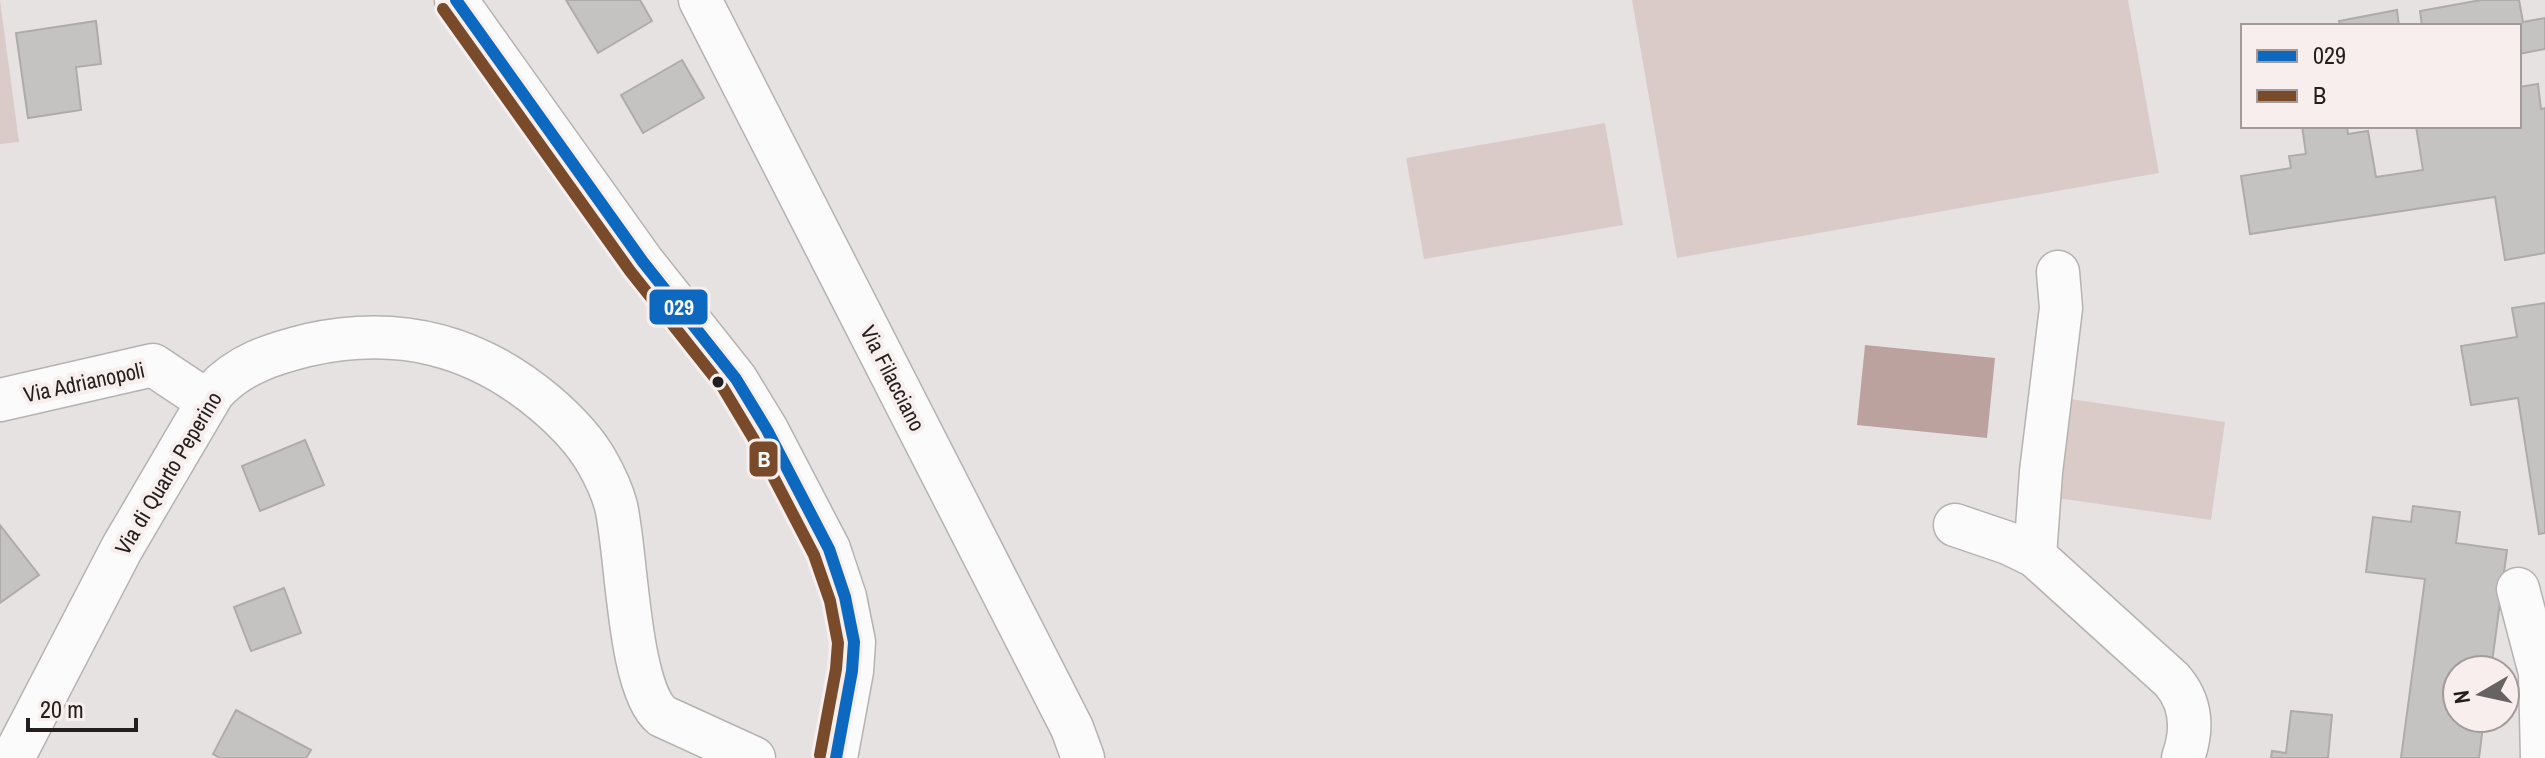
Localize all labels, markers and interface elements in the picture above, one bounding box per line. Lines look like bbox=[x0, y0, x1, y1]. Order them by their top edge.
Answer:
legend bbox=[2241, 24, 2521, 128]
text: 029 bbox=[2313, 39, 2346, 71]
text: B bbox=[2313, 79, 2326, 111]
line badge: 029 bbox=[648, 288, 709, 326]
text: 029 bbox=[664, 292, 694, 322]
street label: Via Filacciano bbox=[854, 320, 932, 436]
street label: Via Adrianopoli bbox=[21, 355, 147, 409]
unlabelled marker bbox=[710, 374, 726, 390]
street label: Via di Quarto Peperino bbox=[107, 386, 229, 560]
line badge: B bbox=[748, 440, 779, 478]
text: B bbox=[757, 444, 771, 474]
north arrow bbox=[2441, 654, 2521, 734]
scale bar bbox=[28, 682, 136, 732]
text: N bbox=[2445, 688, 2477, 706]
text: 20 m bbox=[40, 693, 84, 725]

